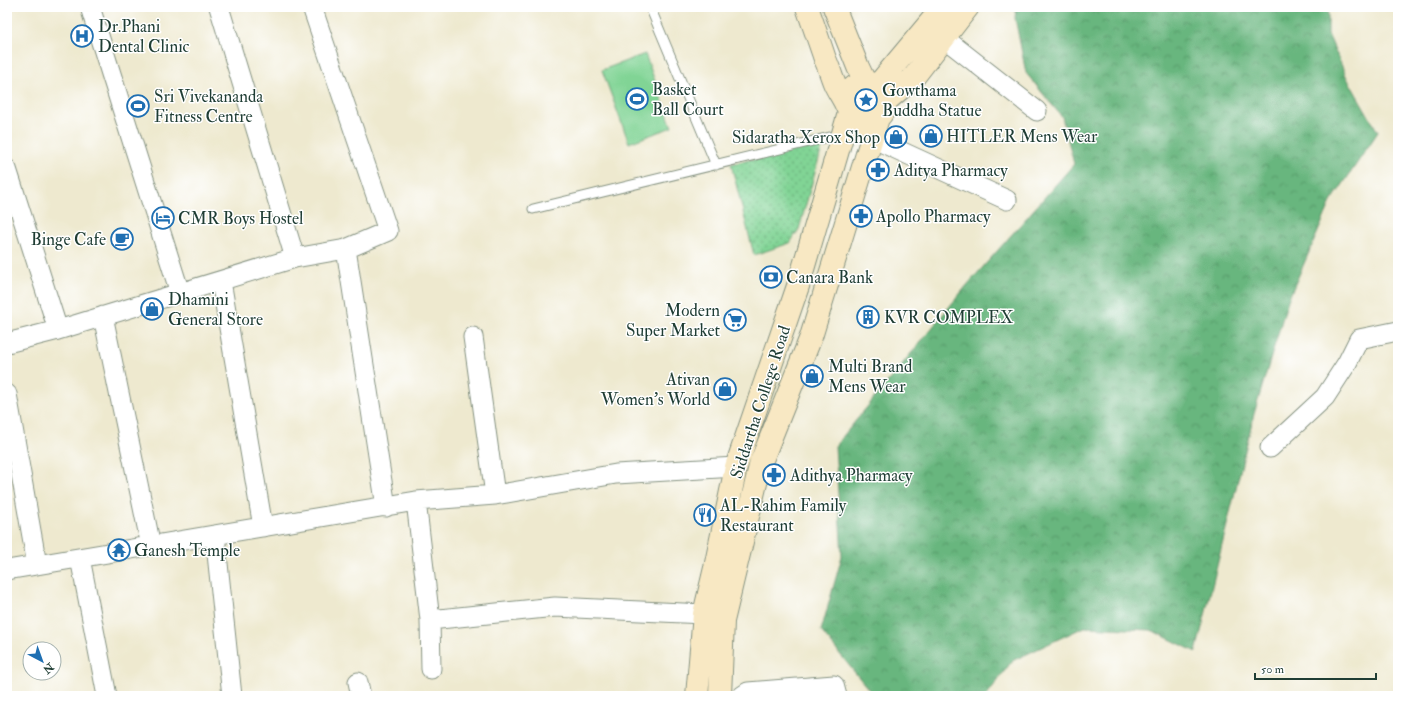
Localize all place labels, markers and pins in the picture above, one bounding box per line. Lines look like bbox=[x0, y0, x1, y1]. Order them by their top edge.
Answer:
place label: Dr.Phani Dental Clinic bbox=[98, 16, 190, 57]
hospital icon: Dr.Phani Dental Clinic bbox=[69, 23, 95, 49]
place label: Basket Ball Court bbox=[652, 79, 724, 120]
place label: Gowthama Buddha Statue bbox=[882, 80, 982, 121]
place label: Sri Vivekananda Fitness Centre bbox=[154, 86, 264, 127]
sports icon: Basket Ball Court bbox=[624, 86, 650, 112]
place icon: Gowthama Buddha Statue bbox=[853, 87, 879, 113]
sports icon: Sri Vivekananda Fitness Centre bbox=[125, 93, 151, 119]
shop icon: HITLER Mens Wear bbox=[918, 123, 944, 149]
shop icon: Sidaratha Xerox Shop bbox=[883, 124, 909, 150]
place label: HITLER Mens Wear bbox=[946, 126, 1098, 147]
place label: Sidaratha Xerox Shop bbox=[732, 127, 880, 149]
pharmacy icon: Aditya Pharmacy bbox=[865, 157, 891, 183]
place label: Aditya Pharmacy bbox=[893, 160, 1008, 182]
pharmacy icon: Apollo Pharmacy bbox=[848, 203, 874, 229]
hotel icon: CMR Boys Hostel bbox=[150, 205, 176, 231]
place label: Apollo Pharmacy bbox=[875, 206, 991, 228]
place label: CMR Boys Hostel bbox=[178, 208, 304, 230]
cafe icon: Binge Cafe bbox=[109, 226, 135, 252]
place label: Binge Cafe bbox=[31, 229, 106, 250]
bank icon: Canara Bank bbox=[758, 264, 784, 290]
place label: Canara Bank bbox=[786, 267, 873, 288]
place label: Dhamini General Store bbox=[168, 289, 263, 330]
shop icon: Dhamini General Store bbox=[139, 296, 165, 322]
place label: Modern Super Market bbox=[626, 300, 720, 342]
building icon: KVR COMPLEX bbox=[855, 304, 881, 330]
supermarket icon: Modern Super Market bbox=[722, 307, 748, 333]
place label: KVR COMPLEX bbox=[884, 307, 1014, 328]
place label: Multi Brand Mens Wear bbox=[828, 356, 913, 397]
shop icon: Multi Brand Mens Wear bbox=[799, 363, 825, 389]
place label: Ativan Women's World bbox=[600, 369, 711, 410]
shop icon: Ativan Women's World bbox=[712, 376, 738, 402]
pharmacy icon: Adithya Pharmacy bbox=[761, 462, 787, 488]
place label: Adithya Pharmacy bbox=[789, 465, 913, 487]
place label: AL-Rahim Family Restaurant bbox=[719, 495, 847, 536]
restaurant icon: AL-Rahim Family Restaurant bbox=[692, 502, 718, 528]
temple icon: Ganesh Temple bbox=[106, 537, 132, 563]
place label: Ganesh Temple bbox=[134, 540, 240, 562]

